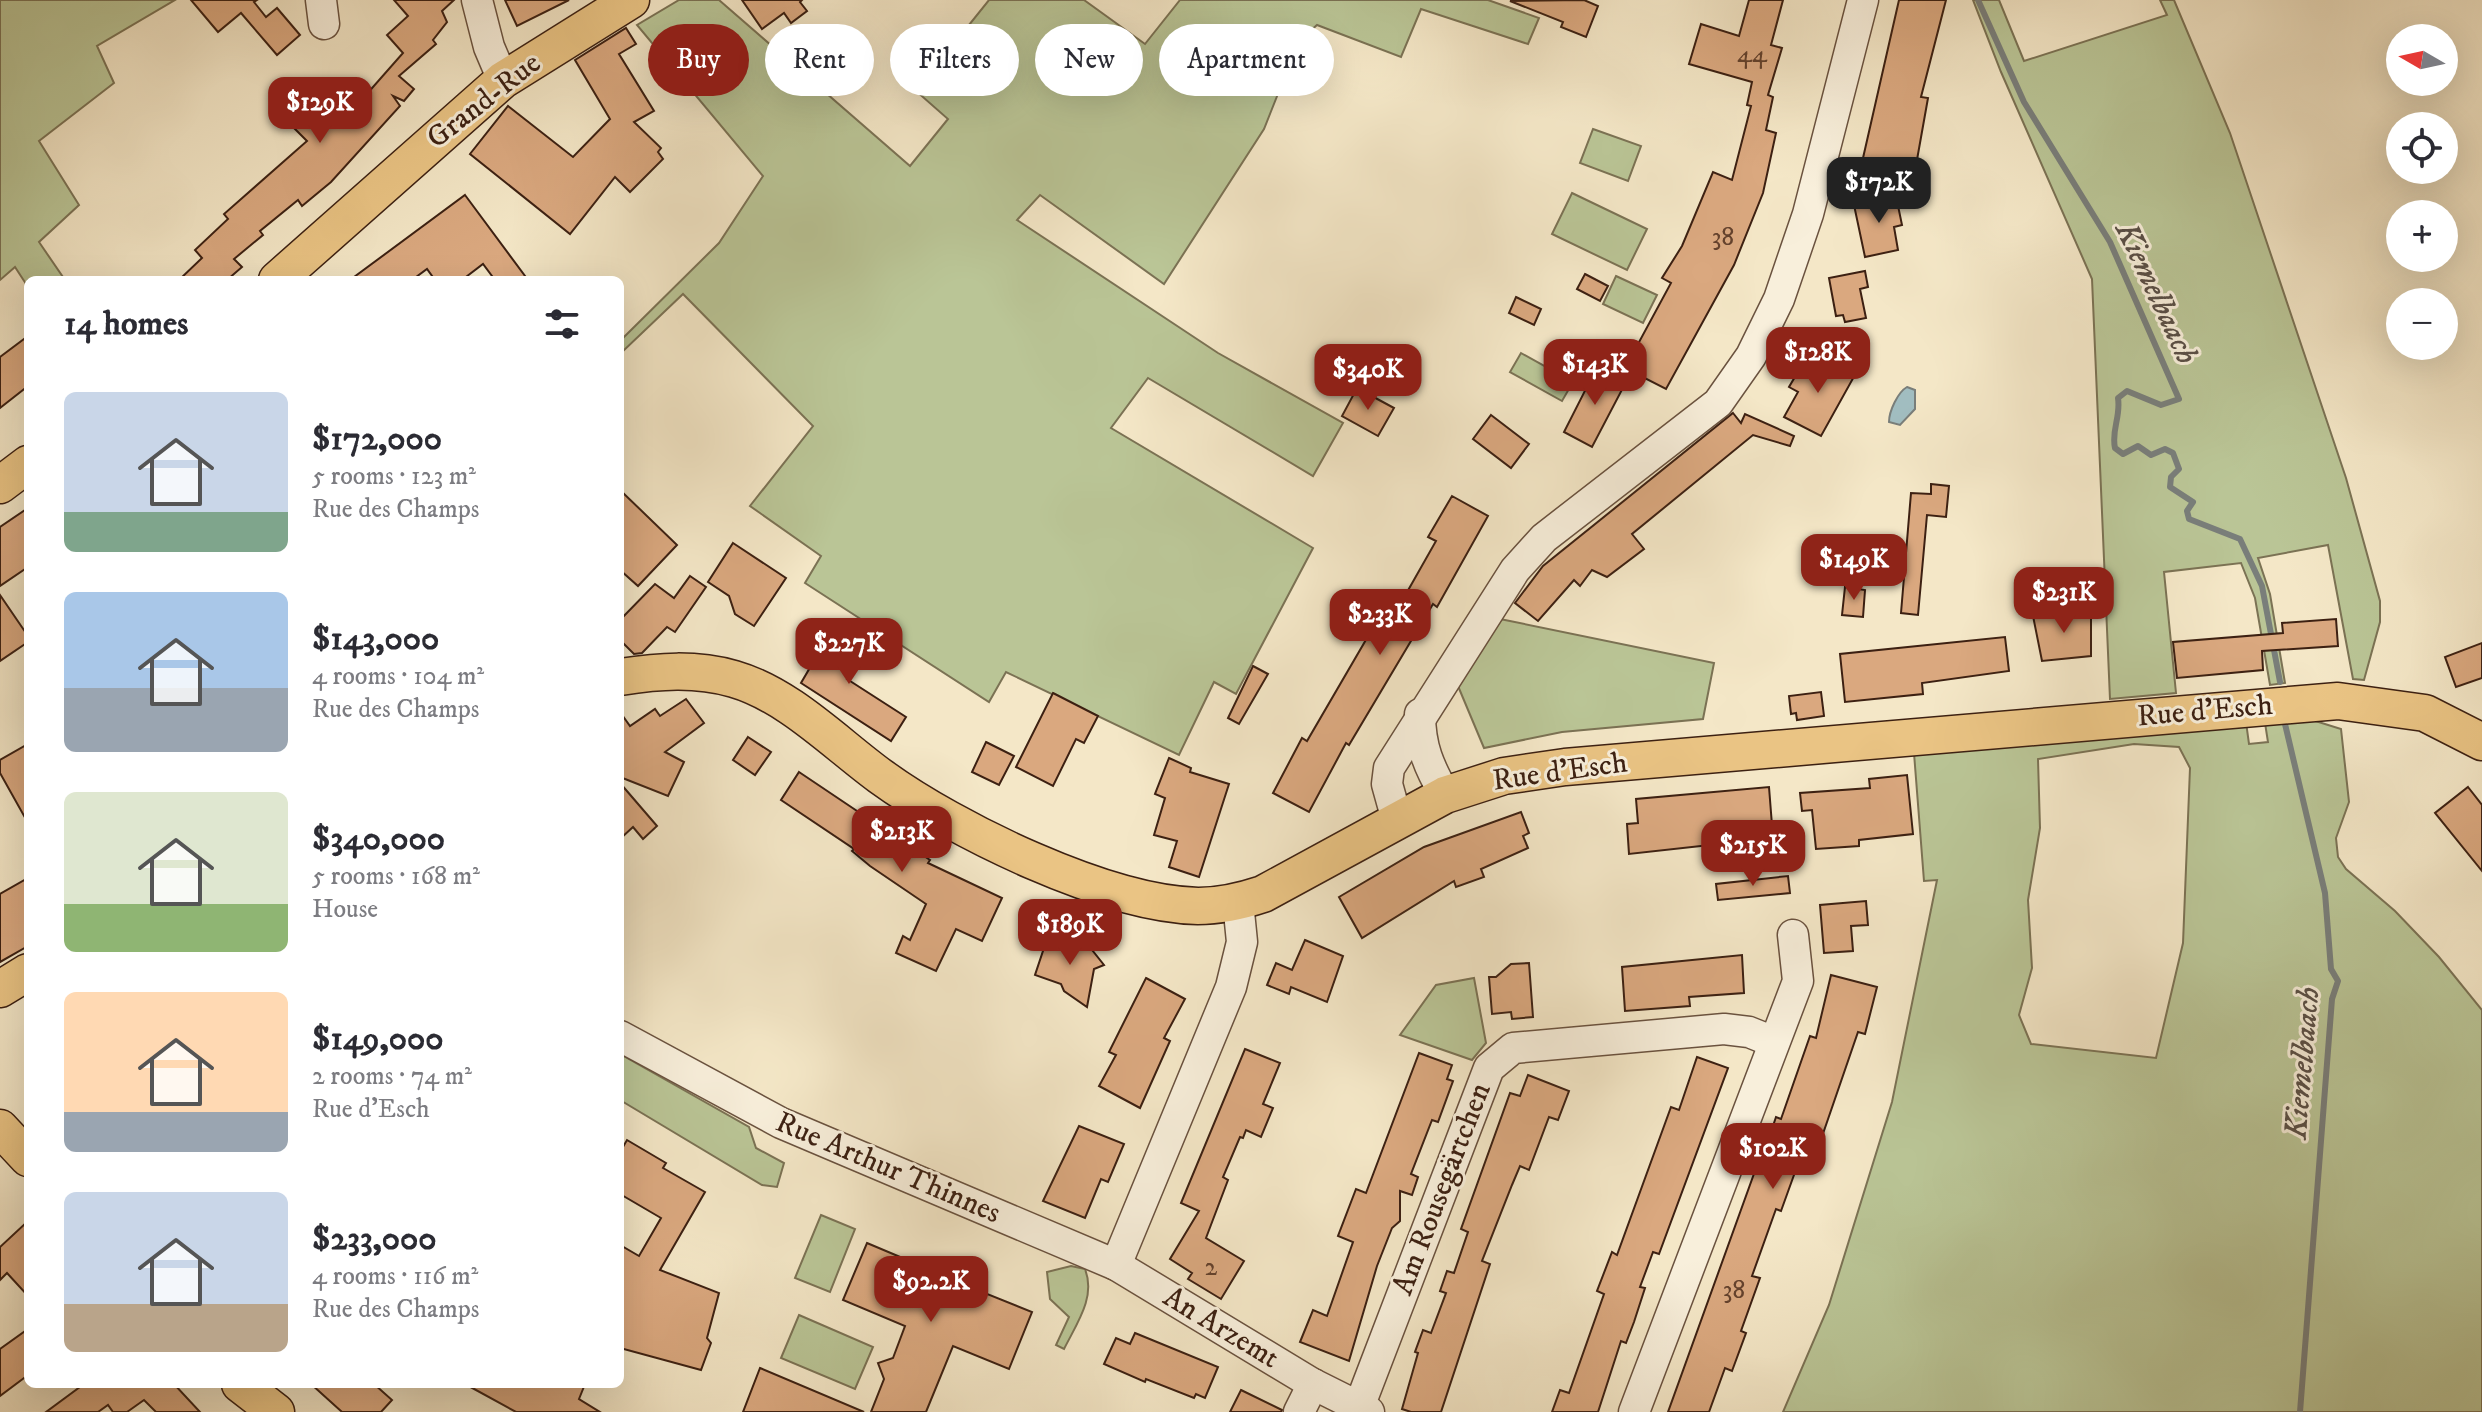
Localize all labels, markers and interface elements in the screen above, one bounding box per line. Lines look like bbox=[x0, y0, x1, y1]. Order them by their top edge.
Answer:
chip: Buy bbox=[648, 24, 749, 96]
chip: Rent bbox=[765, 24, 874, 96]
chip: Filters bbox=[890, 24, 1019, 96]
chip: New bbox=[1035, 24, 1143, 96]
chip: Apartment bbox=[1159, 24, 1334, 96]
north arrow bbox=[2386, 24, 2458, 96]
map controls bbox=[2386, 24, 2458, 360]
house number: 44 bbox=[1737, 38, 1768, 71]
street label: Grand-Rue bbox=[420, 45, 548, 157]
pin: $129K bbox=[264, 77, 376, 145]
text: $129K bbox=[286, 86, 354, 119]
button: locate bbox=[2386, 112, 2458, 184]
pin: $172K bbox=[1823, 157, 1935, 225]
text: $172K bbox=[1845, 166, 1913, 199]
button: + bbox=[2386, 200, 2458, 272]
water label: Kiemelbaach bbox=[2105, 214, 2206, 371]
house number: 38 bbox=[1712, 221, 1734, 254]
button: − bbox=[2386, 288, 2458, 360]
icon: filters bbox=[540, 302, 584, 346]
text: 14 homes bbox=[64, 303, 188, 345]
pin: $128K bbox=[1762, 327, 1874, 395]
text: $128K bbox=[1784, 336, 1852, 369]
pin: $143K bbox=[1539, 339, 1651, 407]
pin: $340K bbox=[1312, 344, 1424, 412]
text: $143K bbox=[1562, 348, 1628, 381]
text: $340K bbox=[1332, 353, 1404, 386]
text: $172,000 bbox=[312, 418, 442, 460]
icon: home bbox=[128, 424, 224, 520]
text: 5 rooms · 123 m² bbox=[312, 460, 476, 493]
text: Rue des Champs bbox=[312, 493, 479, 526]
pin: $149K bbox=[1798, 534, 1910, 602]
text: $149K bbox=[1819, 543, 1889, 576]
pin: $231K bbox=[2008, 567, 2120, 635]
text: $231K bbox=[2032, 576, 2096, 609]
pin: $233K bbox=[1324, 589, 1436, 657]
text: $233K bbox=[1348, 598, 1412, 631]
text: $143,000 bbox=[312, 618, 439, 660]
pin: $227K bbox=[793, 618, 905, 686]
icon: home bbox=[128, 624, 224, 720]
text: $227K bbox=[813, 627, 885, 660]
text: 4 rooms · 104 m² bbox=[312, 660, 484, 693]
street label: Rue d'Esch bbox=[2136, 687, 2275, 735]
text: Rue des Champs bbox=[312, 693, 479, 726]
street label: Rue d'Esch bbox=[1490, 744, 1630, 800]
pin: $213K bbox=[846, 806, 958, 874]
text: $213K bbox=[870, 815, 934, 848]
text: $340,000 bbox=[312, 818, 445, 860]
pin: $215K bbox=[1697, 820, 1809, 888]
icon: home bbox=[128, 824, 224, 920]
text: $215K bbox=[1719, 829, 1787, 862]
text: 5 rooms · 168 m² bbox=[312, 860, 480, 893]
text: House bbox=[312, 893, 378, 926]
pin: $189K bbox=[1014, 899, 1126, 967]
text: $189K bbox=[1036, 908, 1104, 941]
water label: Kiemelbaach bbox=[2276, 985, 2330, 1142]
text: $149,000 bbox=[312, 1018, 444, 1060]
icon: home bbox=[128, 1024, 224, 1120]
text: 2 rooms · 74 m² bbox=[312, 1060, 472, 1093]
street label: Am Rousegärtchen bbox=[1385, 1077, 1500, 1300]
text: Rue d'Esch bbox=[312, 1093, 430, 1126]
street label: Rue Arthur Thinnes bbox=[770, 1104, 1006, 1232]
pin: $102K bbox=[1717, 1123, 1829, 1191]
text: $102K bbox=[1739, 1132, 1807, 1165]
text: $233,000 bbox=[312, 1218, 437, 1260]
icon: home bbox=[128, 1224, 224, 1320]
house number: 2 bbox=[1205, 1251, 1218, 1284]
pin: $92.2K bbox=[866, 1256, 996, 1324]
text: 4 rooms · 116 m² bbox=[312, 1260, 478, 1293]
text: $92.2K bbox=[892, 1265, 970, 1298]
house number: 38 bbox=[1723, 1274, 1745, 1307]
street label: An Arzemt bbox=[1156, 1279, 1286, 1377]
text: Rue des Champs bbox=[312, 1293, 479, 1326]

